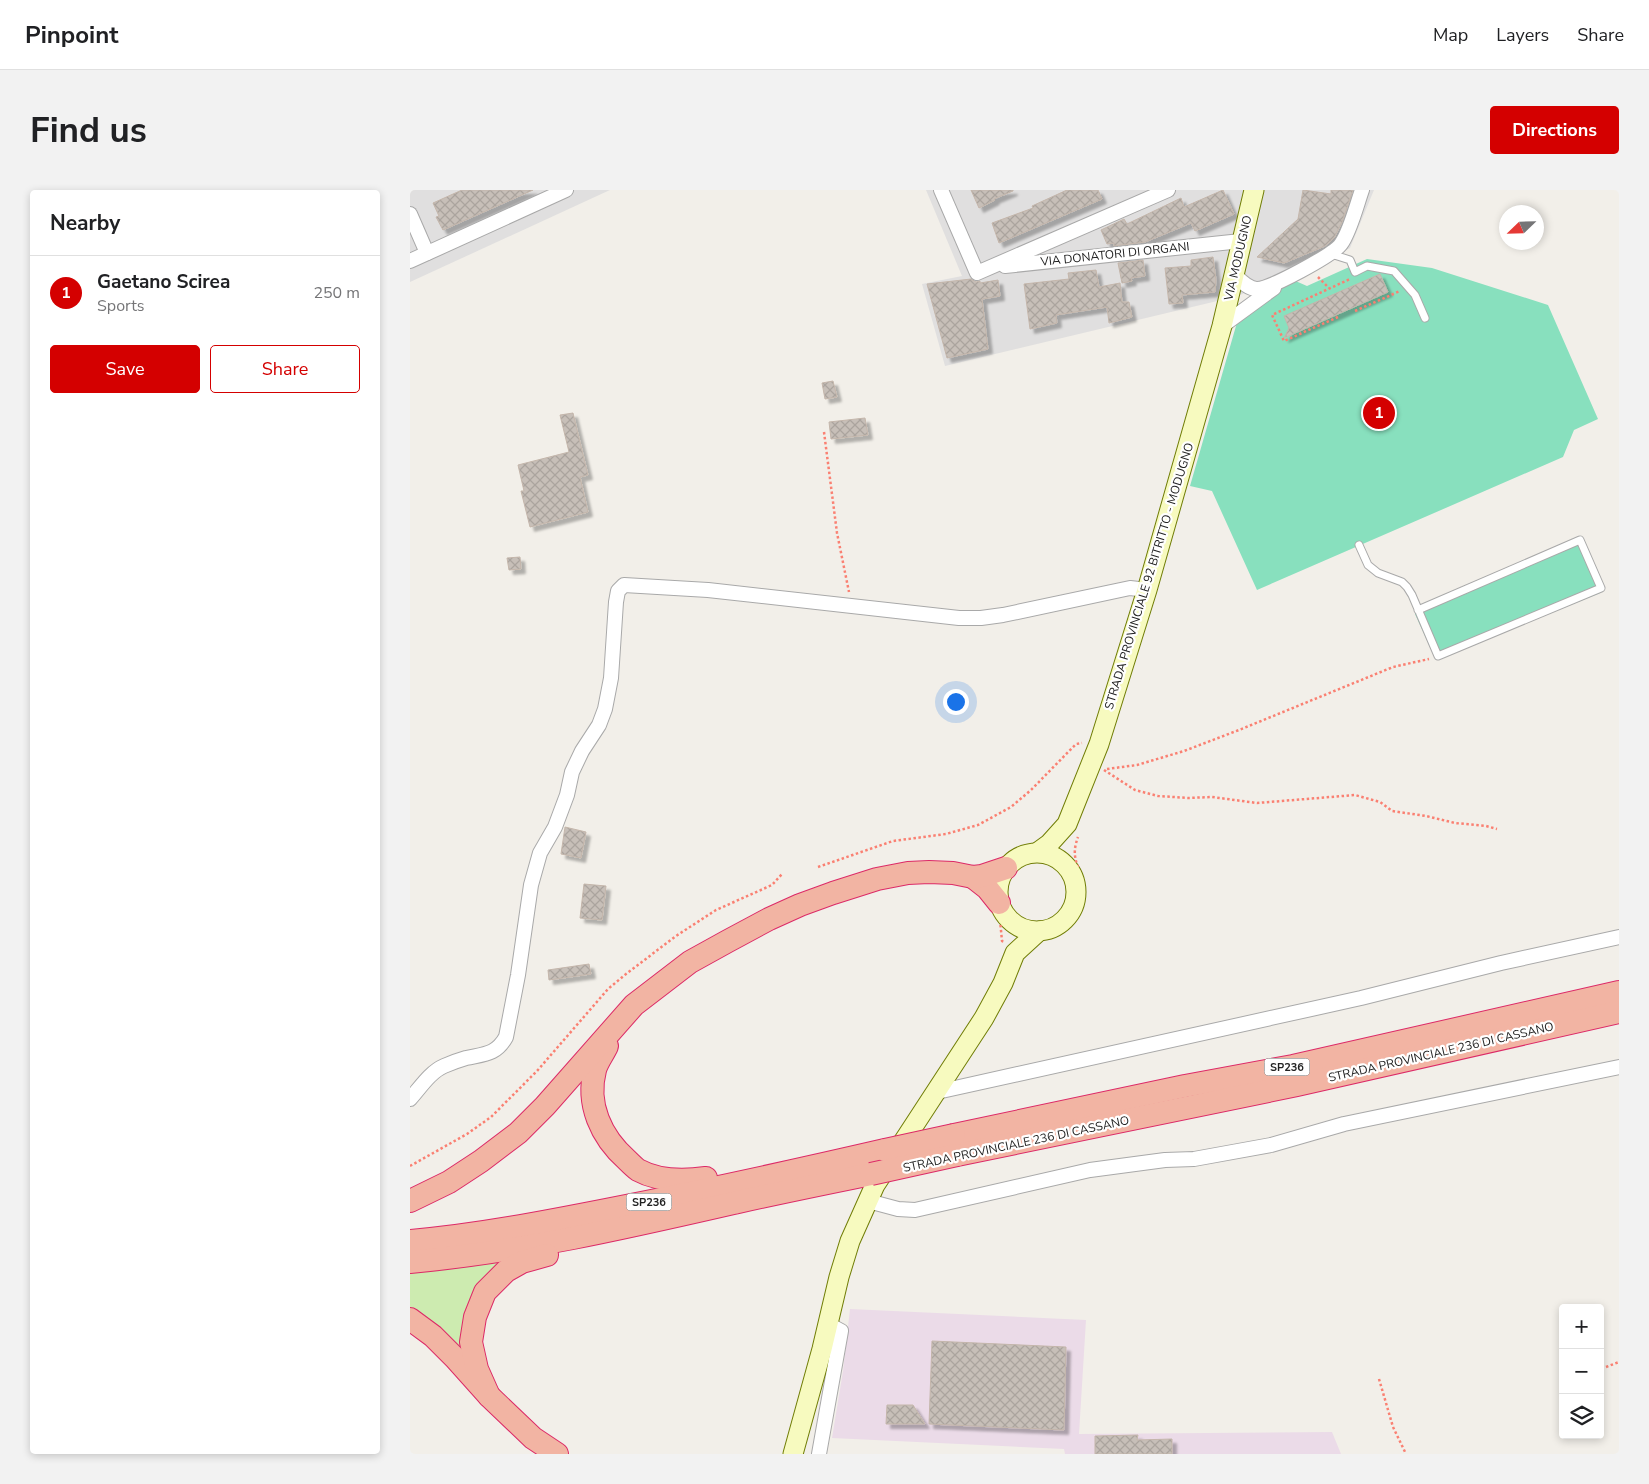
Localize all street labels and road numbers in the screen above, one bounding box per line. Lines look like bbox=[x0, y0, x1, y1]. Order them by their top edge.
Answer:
street label: VIA MODUGNO bbox=[1220, 214, 1256, 303]
street label: VIA DONATORI DI ORGANI bbox=[1039, 238, 1190, 270]
street label: STRADA PROVINCIALE 92 BITRITTO - MODUGNO bbox=[1101, 441, 1197, 711]
street label: STRADA PROVINCIALE 236 DI CASSANO bbox=[1327, 1018, 1555, 1086]
road number: SP236 bbox=[1264, 1059, 1310, 1076]
street label: STRADA PROVINCIALE 236 DI CASSANO bbox=[901, 1112, 1131, 1176]
road number: SP236 bbox=[626, 1194, 672, 1210]

